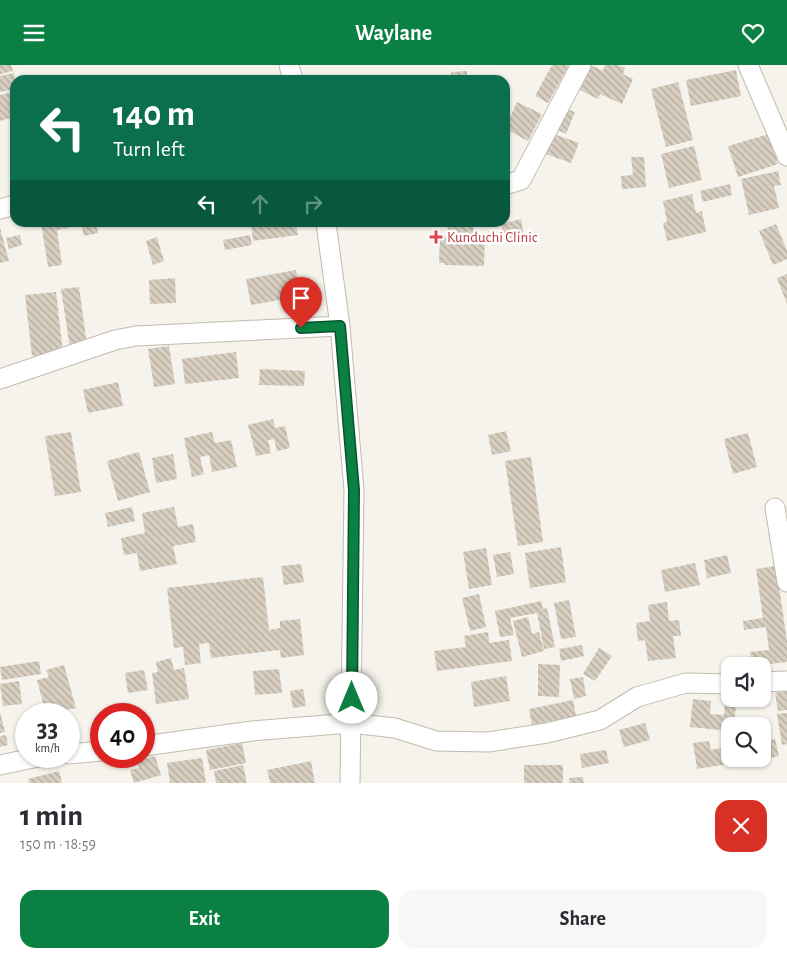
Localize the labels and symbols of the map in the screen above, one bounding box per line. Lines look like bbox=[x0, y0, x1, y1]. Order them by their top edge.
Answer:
marker: Kunduchi Clinic bbox=[429, 230, 443, 244]
place label: Kunduchi Clinic bbox=[447, 230, 538, 245]
pin bbox=[280, 277, 322, 328]
position arrow bbox=[325, 671, 377, 723]
speed limit sign: 40 bbox=[90, 703, 155, 768]

